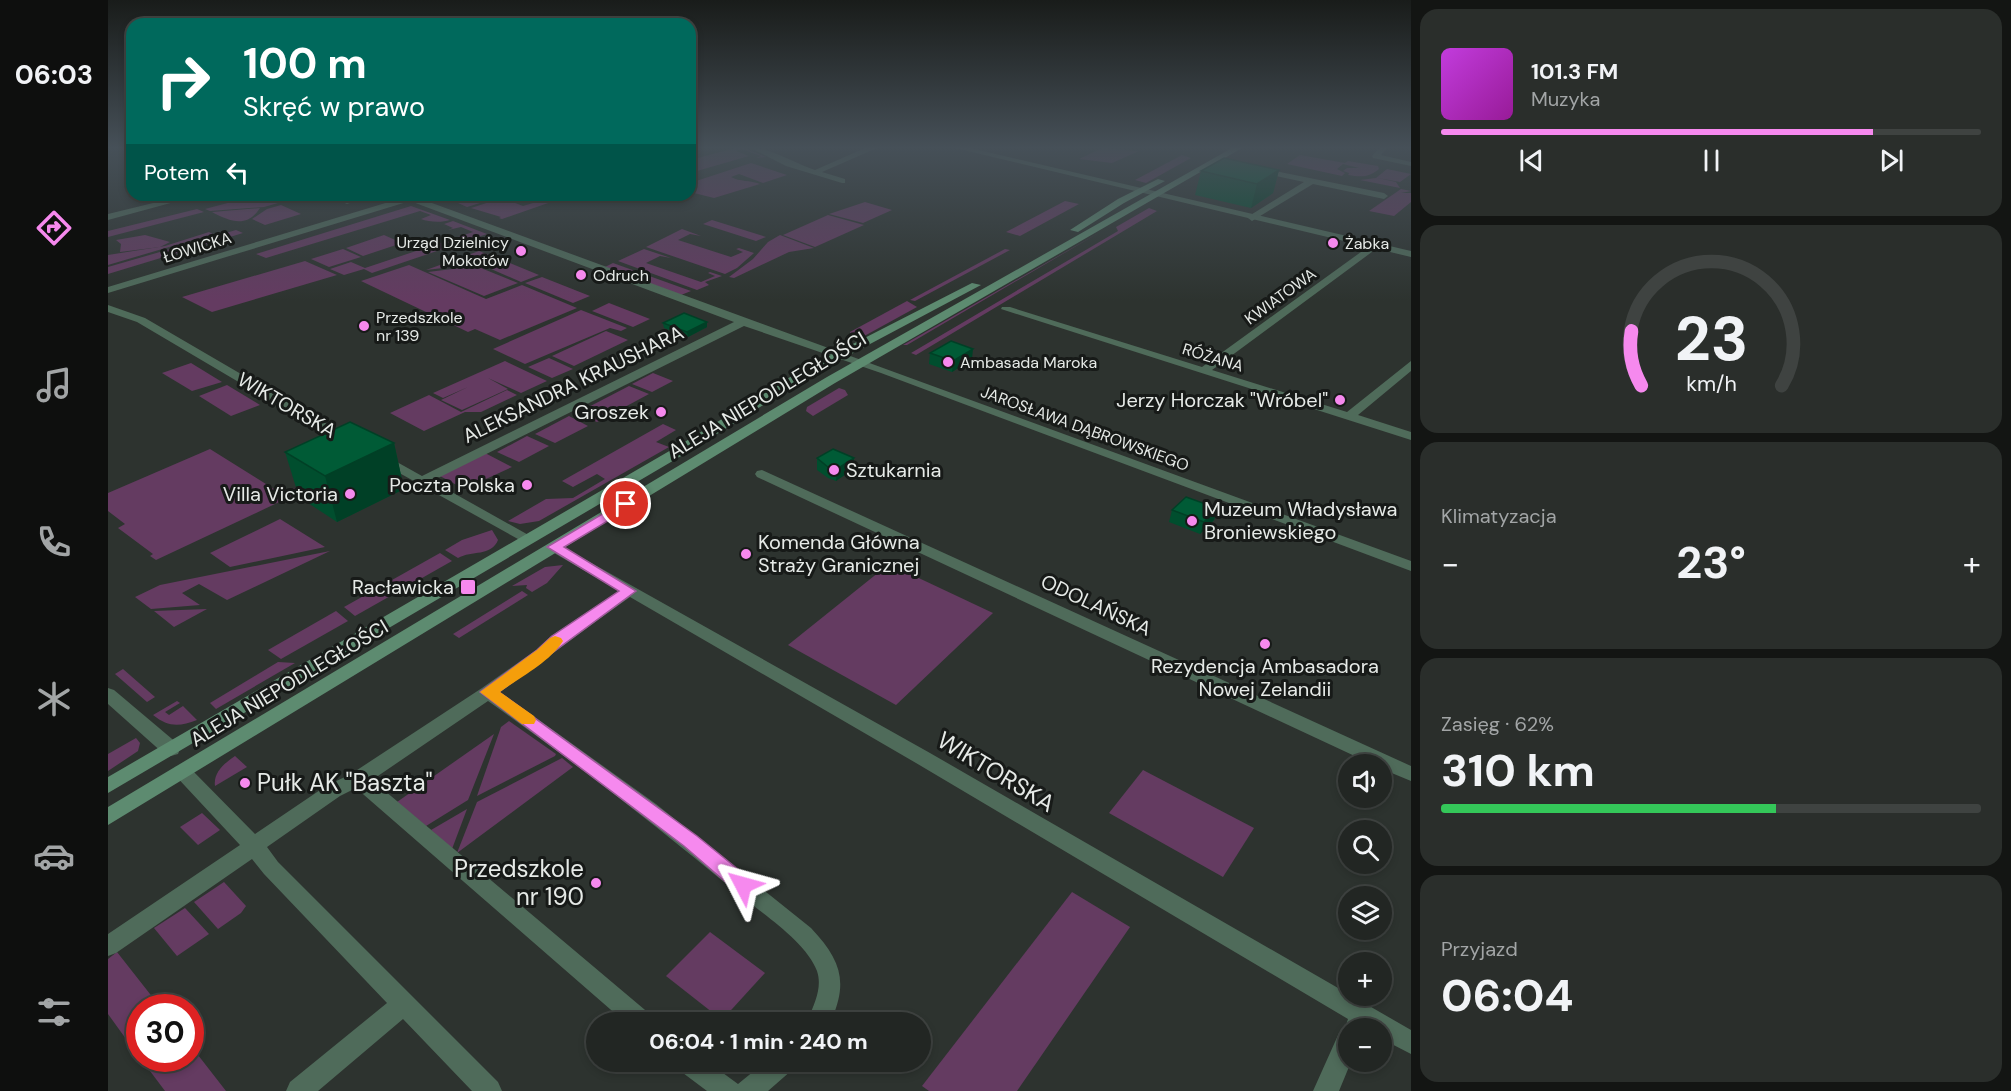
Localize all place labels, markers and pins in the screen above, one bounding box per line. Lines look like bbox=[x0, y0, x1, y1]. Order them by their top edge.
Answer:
place label: Urząd Dzielnicy Mokotów bbox=[396, 232, 509, 271]
place label: Żabka bbox=[1345, 233, 1389, 254]
marker: Żabka bbox=[1326, 236, 1340, 250]
marker: Urząd Dzielnicy Mokotów bbox=[514, 244, 528, 258]
place label: Odruch bbox=[593, 265, 649, 286]
marker: Odruch bbox=[574, 268, 588, 282]
place label: Przedszkole nr 139 bbox=[376, 307, 463, 346]
marker: Przedszkole nr 139 bbox=[357, 319, 371, 333]
place label: Ambasada Maroka bbox=[960, 352, 1097, 373]
marker: Ambasada Maroka bbox=[941, 355, 955, 369]
place label: Jerzy Horczak "Wróbel" bbox=[1116, 387, 1328, 413]
marker: Jerzy Horczak "Wróbel" bbox=[1333, 393, 1347, 407]
place label: Groszek bbox=[574, 399, 649, 425]
marker: Groszek bbox=[654, 405, 668, 419]
place label: Sztukarnia bbox=[846, 457, 942, 483]
marker: Sztukarnia bbox=[827, 463, 841, 477]
place label: Poczta Polska bbox=[389, 472, 515, 498]
marker: Poczta Polska bbox=[520, 478, 534, 492]
pin bbox=[600, 478, 651, 529]
place label: Villa Victoria bbox=[223, 481, 338, 507]
marker: Villa Victoria bbox=[343, 487, 357, 501]
place label: Muzeum Władysława Broniewskiego bbox=[1204, 496, 1397, 545]
marker: Muzeum Władysława Broniewskiego bbox=[1185, 514, 1199, 528]
place label: Komenda Główna Straży Granicznej bbox=[758, 529, 920, 578]
marker: Komenda Główna Straży Granicznej bbox=[739, 547, 753, 561]
place label: Racławicka bbox=[352, 574, 454, 600]
marker: Racławicka bbox=[459, 578, 477, 596]
marker: Rezydencja Ambasadora Nowej Zelandii bbox=[1258, 637, 1272, 651]
place label: Rezydencja Ambasadora Nowej Zelandii bbox=[1151, 653, 1379, 702]
place label: Pułk AK "Baszta" bbox=[257, 767, 433, 798]
marker: Pułk AK "Baszta" bbox=[238, 776, 252, 790]
place label: Przedszkole nr 190 bbox=[454, 853, 584, 912]
marker: Przedszkole nr 190 bbox=[589, 876, 603, 890]

